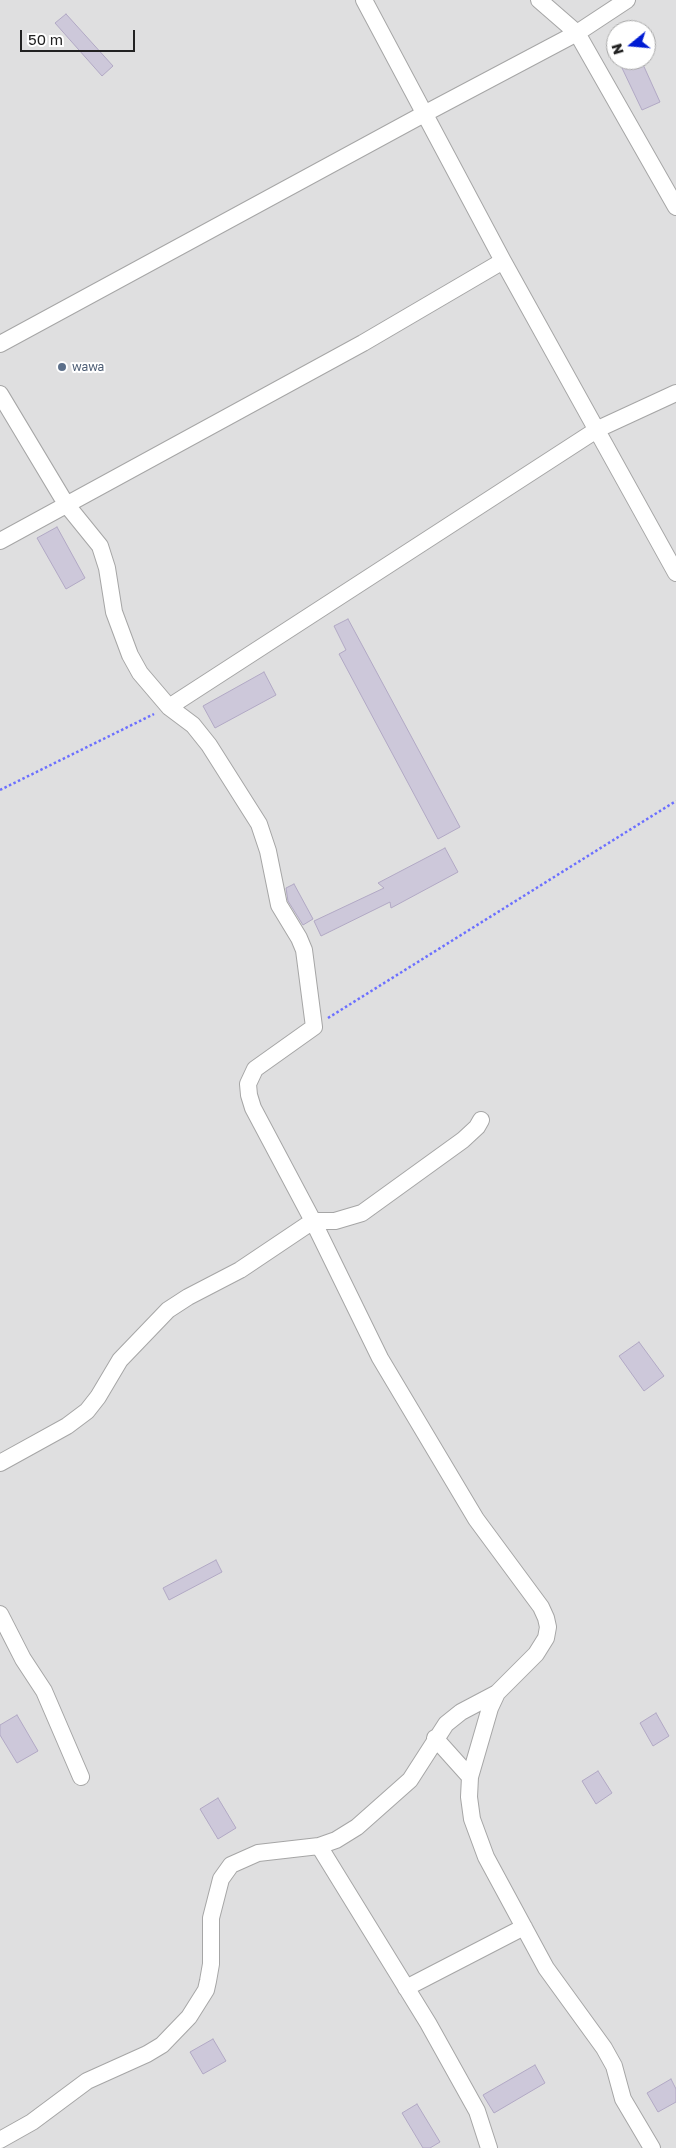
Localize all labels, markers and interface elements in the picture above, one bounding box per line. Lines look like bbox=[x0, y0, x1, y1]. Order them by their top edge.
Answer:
scale bar bbox=[22, 20, 138, 52]
north arrow bbox=[606, 20, 656, 70]
text: 50 m bbox=[28, 30, 63, 48]
text: N bbox=[607, 42, 627, 57]
place label: wawa bbox=[72, 360, 104, 374]
marker: wawa bbox=[56, 361, 68, 373]

